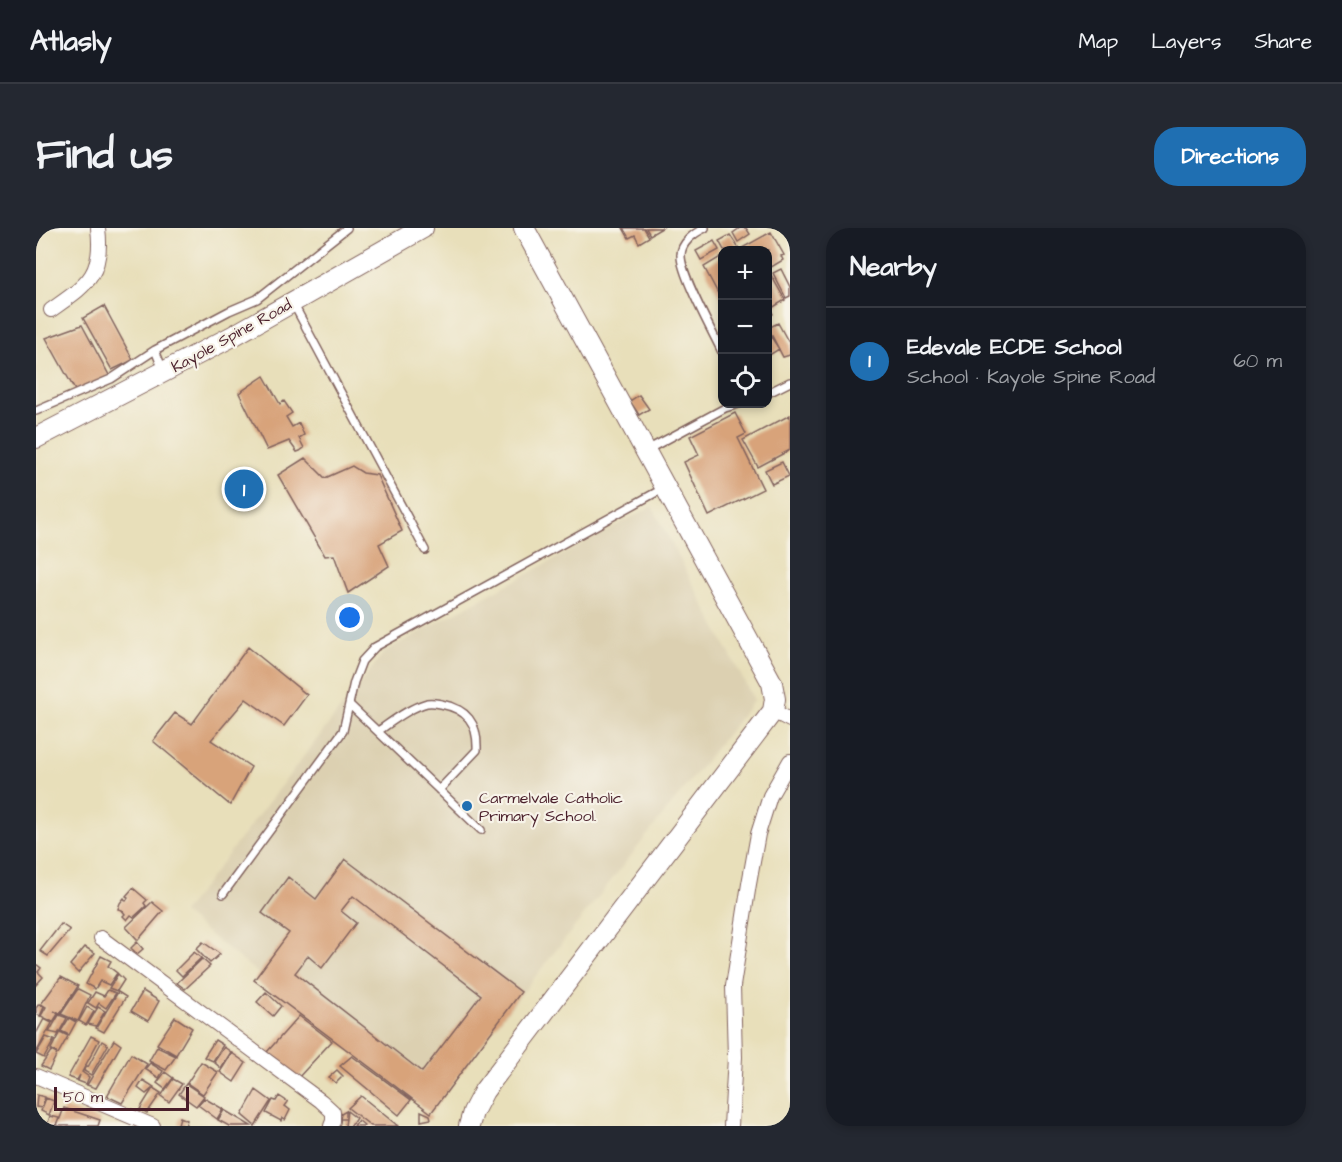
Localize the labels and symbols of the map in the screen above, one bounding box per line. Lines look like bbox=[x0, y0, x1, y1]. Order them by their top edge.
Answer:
street label: Kayole Spine Road bbox=[167, 294, 296, 379]
pin: 1 bbox=[224, 466, 264, 512]
your location bbox=[335, 603, 364, 632]
place label: Carmelvale Catholic Primary School. bbox=[479, 787, 623, 828]
marker: Carmelvale Catholic Primary School. bbox=[460, 799, 474, 813]
scale bar bbox=[54, 1084, 189, 1112]

